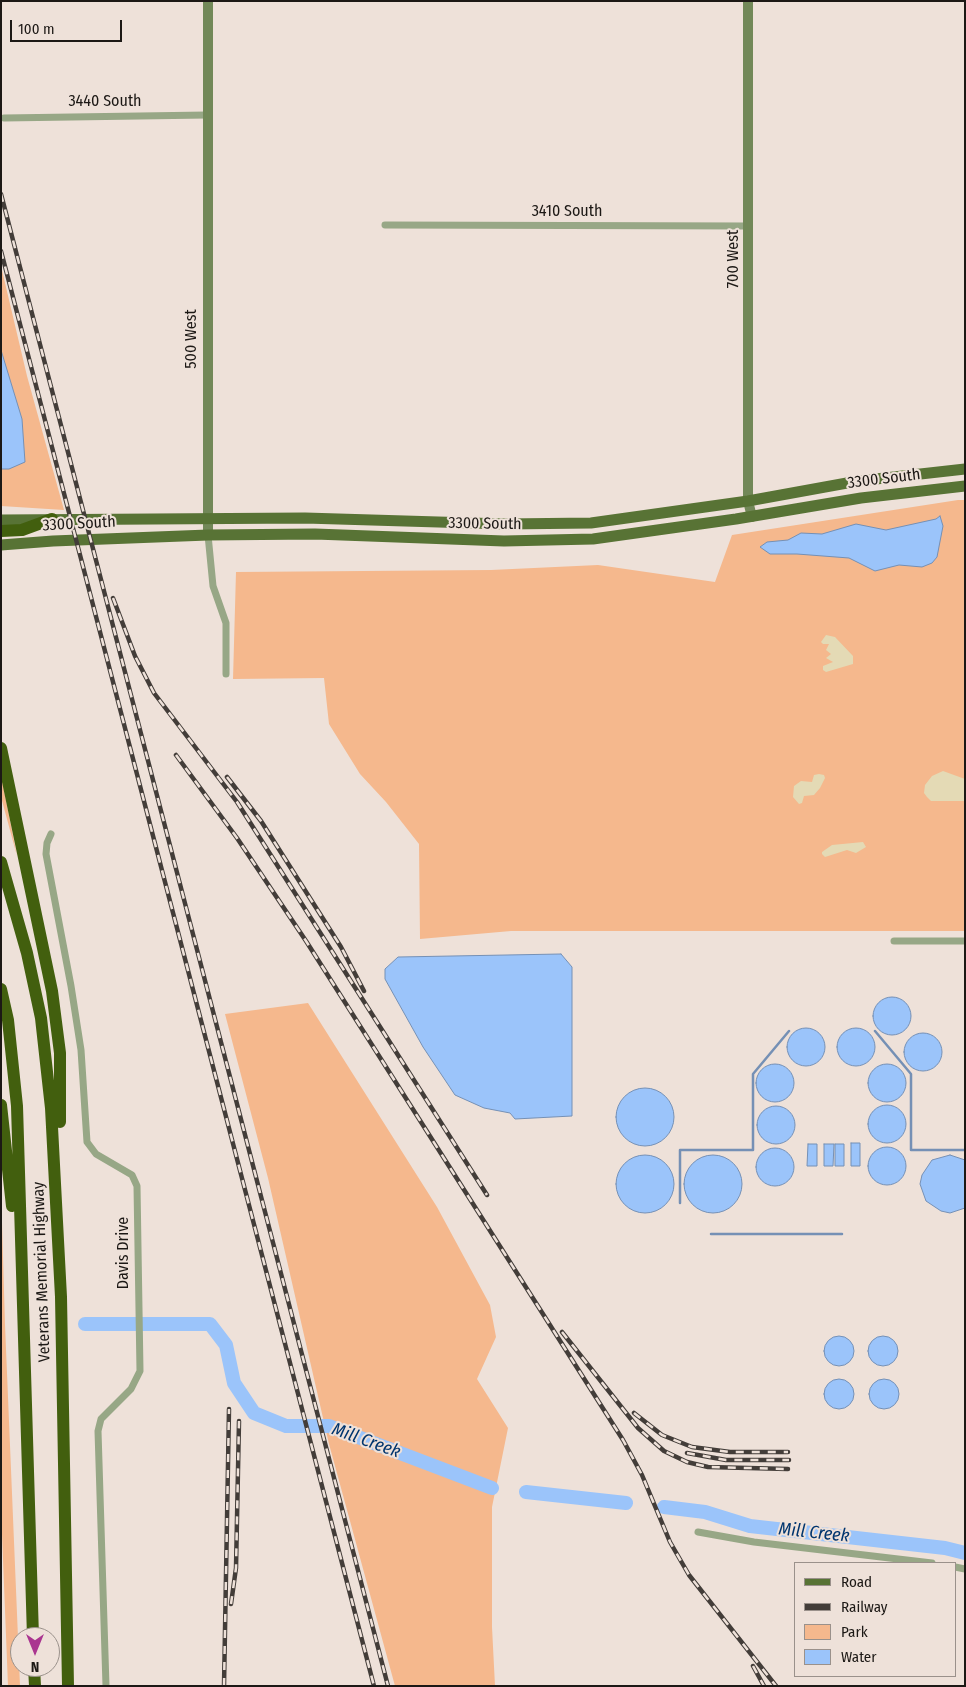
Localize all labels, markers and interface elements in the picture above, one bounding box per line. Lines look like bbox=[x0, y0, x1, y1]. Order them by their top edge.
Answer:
scale bar bbox=[12, 10, 125, 42]
text: 100 m bbox=[18, 20, 55, 38]
street label: 3440 South bbox=[68, 92, 142, 112]
street label: 3410 South bbox=[532, 202, 602, 222]
street label: 700 West bbox=[724, 230, 744, 288]
street label: 500 West bbox=[182, 309, 202, 369]
street label: 3300 South bbox=[846, 465, 922, 493]
street label: 3300 South bbox=[42, 512, 116, 536]
street label: 3300 South bbox=[448, 514, 522, 534]
street label: Veterans Memorial Highway bbox=[29, 1181, 55, 1363]
street label: Davis Drive bbox=[114, 1217, 134, 1289]
water label: Mill Creek bbox=[329, 1419, 403, 1463]
water label: Mill Creek bbox=[777, 1519, 851, 1547]
legend bbox=[794, 1562, 956, 1677]
text: Road bbox=[841, 1573, 872, 1591]
text: Railway bbox=[841, 1598, 888, 1616]
text: Park bbox=[841, 1623, 868, 1641]
north arrow bbox=[10, 1627, 60, 1677]
text: Water bbox=[841, 1648, 876, 1666]
text: N bbox=[31, 1658, 39, 1675]

